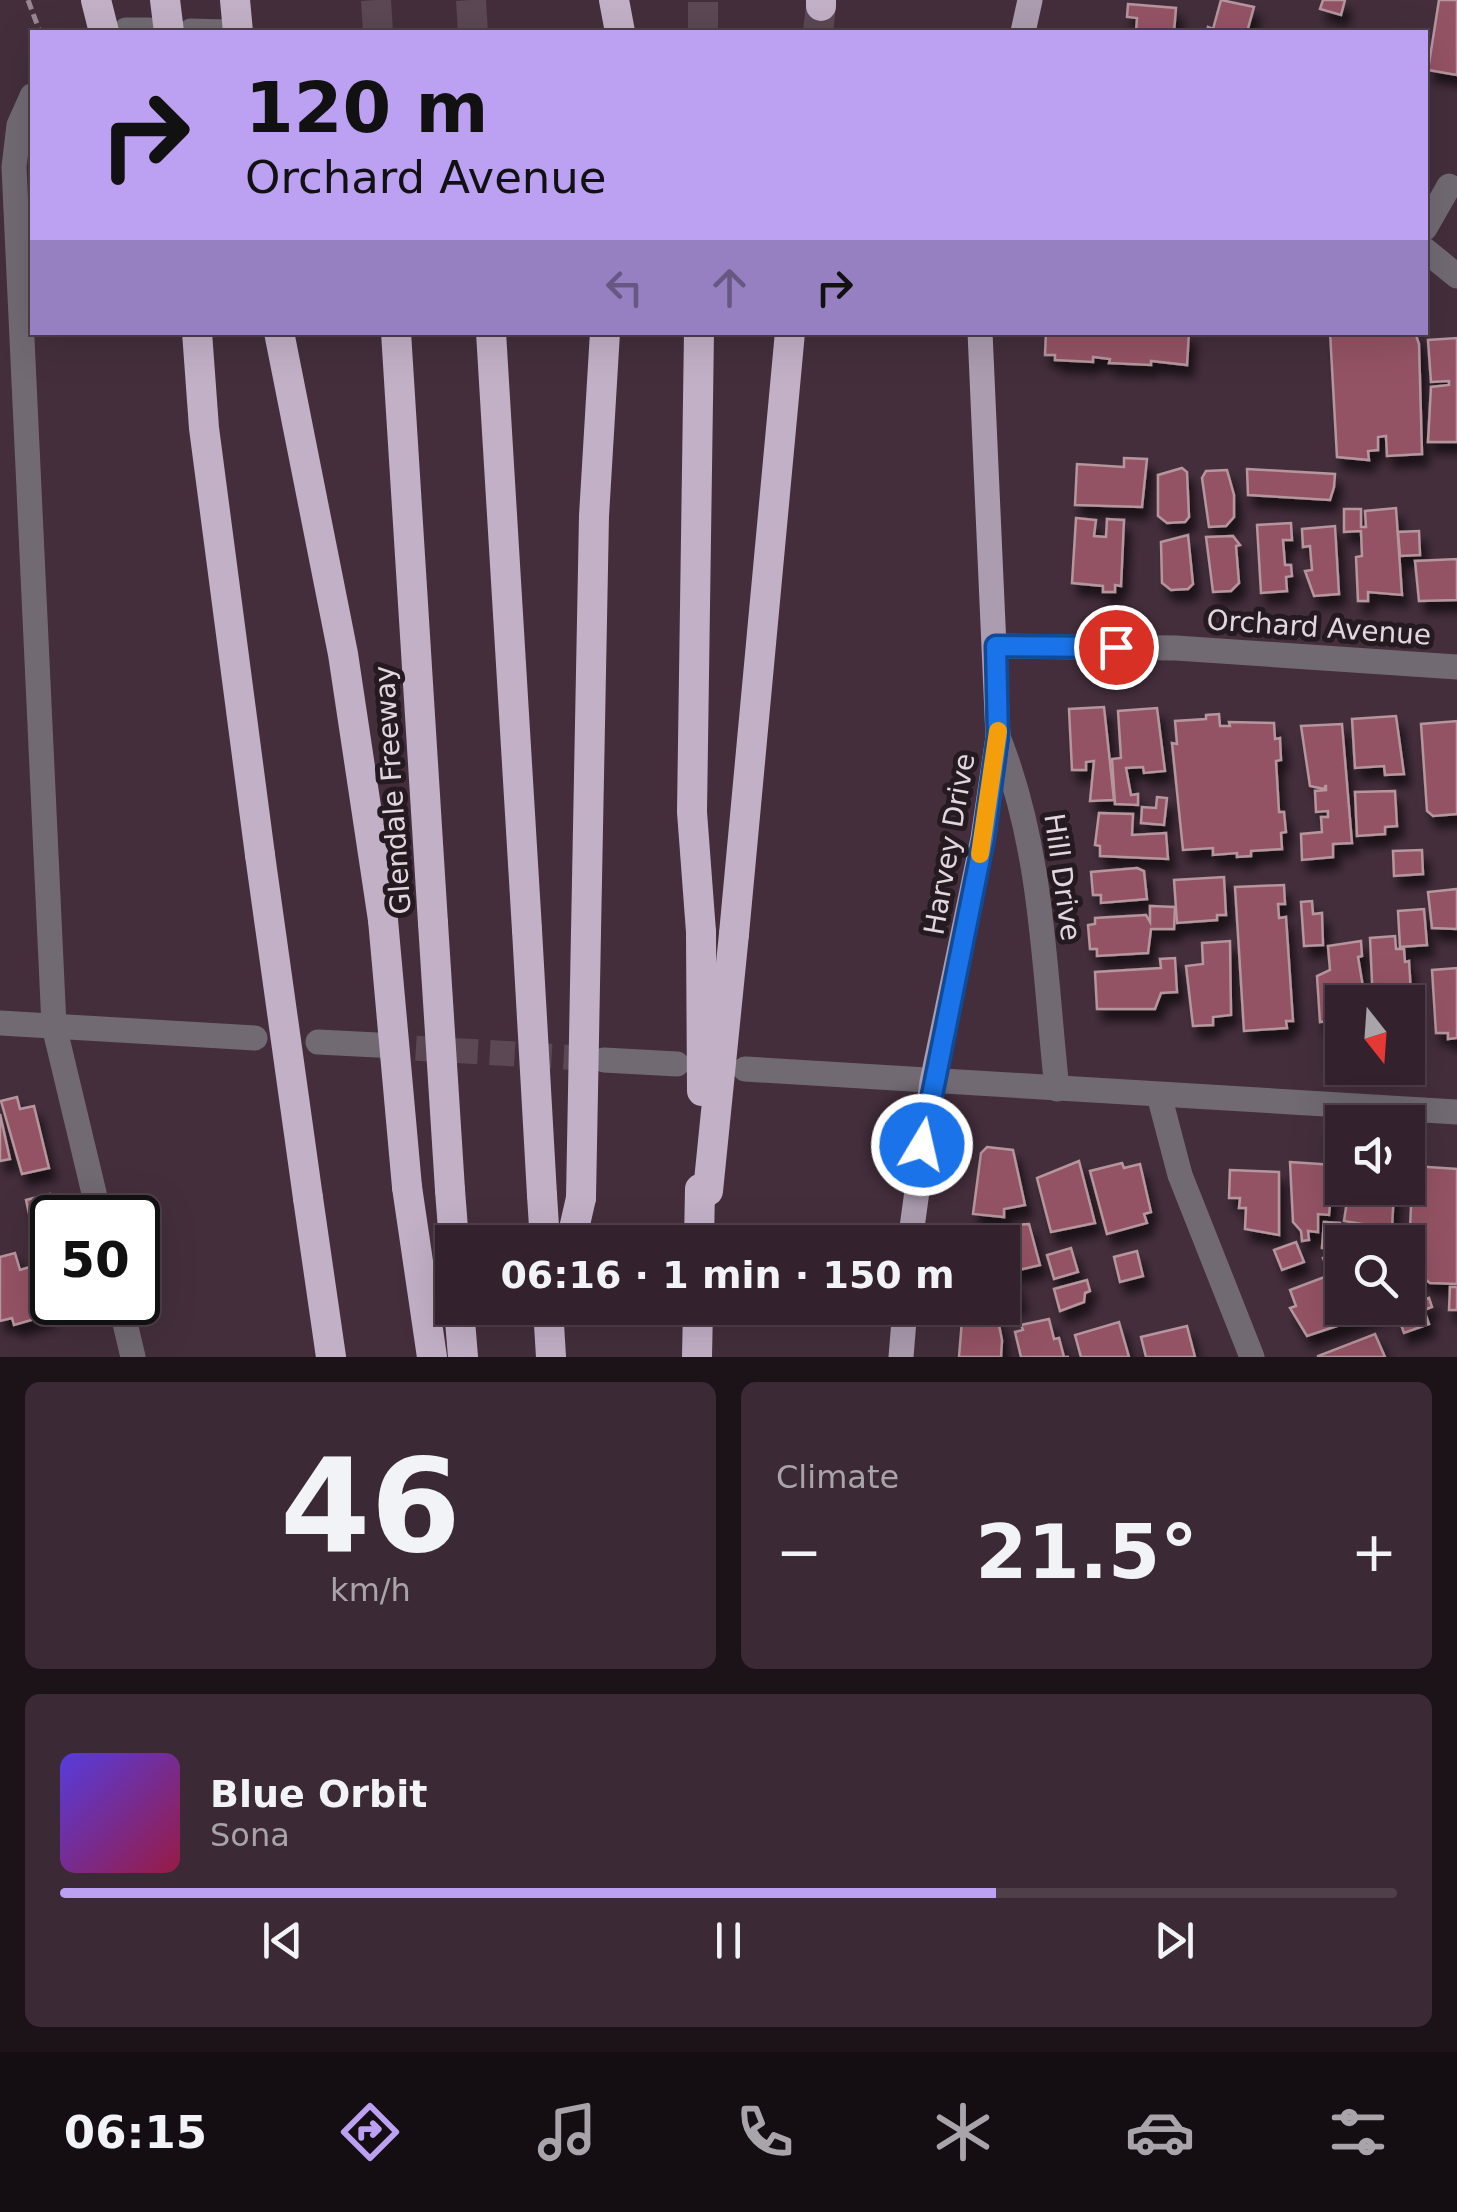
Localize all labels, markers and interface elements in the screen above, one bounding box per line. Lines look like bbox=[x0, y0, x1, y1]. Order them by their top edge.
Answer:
text: 120 m bbox=[245, 67, 488, 149]
icon: right bbox=[80, 70, 210, 200]
text: Orchard Avenue bbox=[245, 151, 607, 204]
icon: left bbox=[597, 260, 652, 315]
icon: ahead bbox=[702, 260, 757, 315]
icon: right bbox=[807, 260, 862, 315]
street label: Orchard Avenue bbox=[1206, 603, 1432, 652]
pin bbox=[1074, 605, 1159, 690]
icon: arrive bbox=[1089, 620, 1144, 675]
street label: Glendale Freeway bbox=[367, 664, 418, 915]
street label: Harvey Drive bbox=[917, 751, 982, 937]
street label: Hill Drive bbox=[1037, 811, 1088, 943]
north arrow bbox=[1325, 985, 1425, 1085]
map controls bbox=[1325, 985, 1425, 1325]
position arrow bbox=[870, 1093, 974, 1197]
button: sound bbox=[1325, 1105, 1425, 1205]
speed limit sign: 50 bbox=[30, 1195, 160, 1325]
button: search bbox=[1325, 1225, 1425, 1325]
text: 06:16 · 1 min · 150 m bbox=[500, 1253, 955, 1297]
text: 46 bbox=[280, 1430, 461, 1582]
text: Climate bbox=[776, 1458, 899, 1496]
text: 21.5° bbox=[975, 1508, 1198, 1596]
text: − bbox=[776, 1520, 822, 1584]
text: + bbox=[1351, 1520, 1397, 1584]
text: km/h bbox=[330, 1571, 411, 1609]
text: Blue Orbit bbox=[210, 1772, 427, 1816]
text: Sona bbox=[210, 1816, 290, 1854]
icon: previous bbox=[255, 1913, 310, 1968]
icon: pause bbox=[701, 1913, 756, 1968]
icon: next bbox=[1147, 1913, 1202, 1968]
icon: directions bbox=[335, 2097, 405, 2167]
icon: music bbox=[532, 2097, 602, 2167]
icon: phone bbox=[730, 2097, 800, 2167]
icon: climate bbox=[928, 2097, 998, 2167]
icon: car bbox=[1125, 2097, 1195, 2167]
icon: filters bbox=[1323, 2097, 1393, 2167]
text: 06:15 bbox=[64, 2106, 207, 2159]

